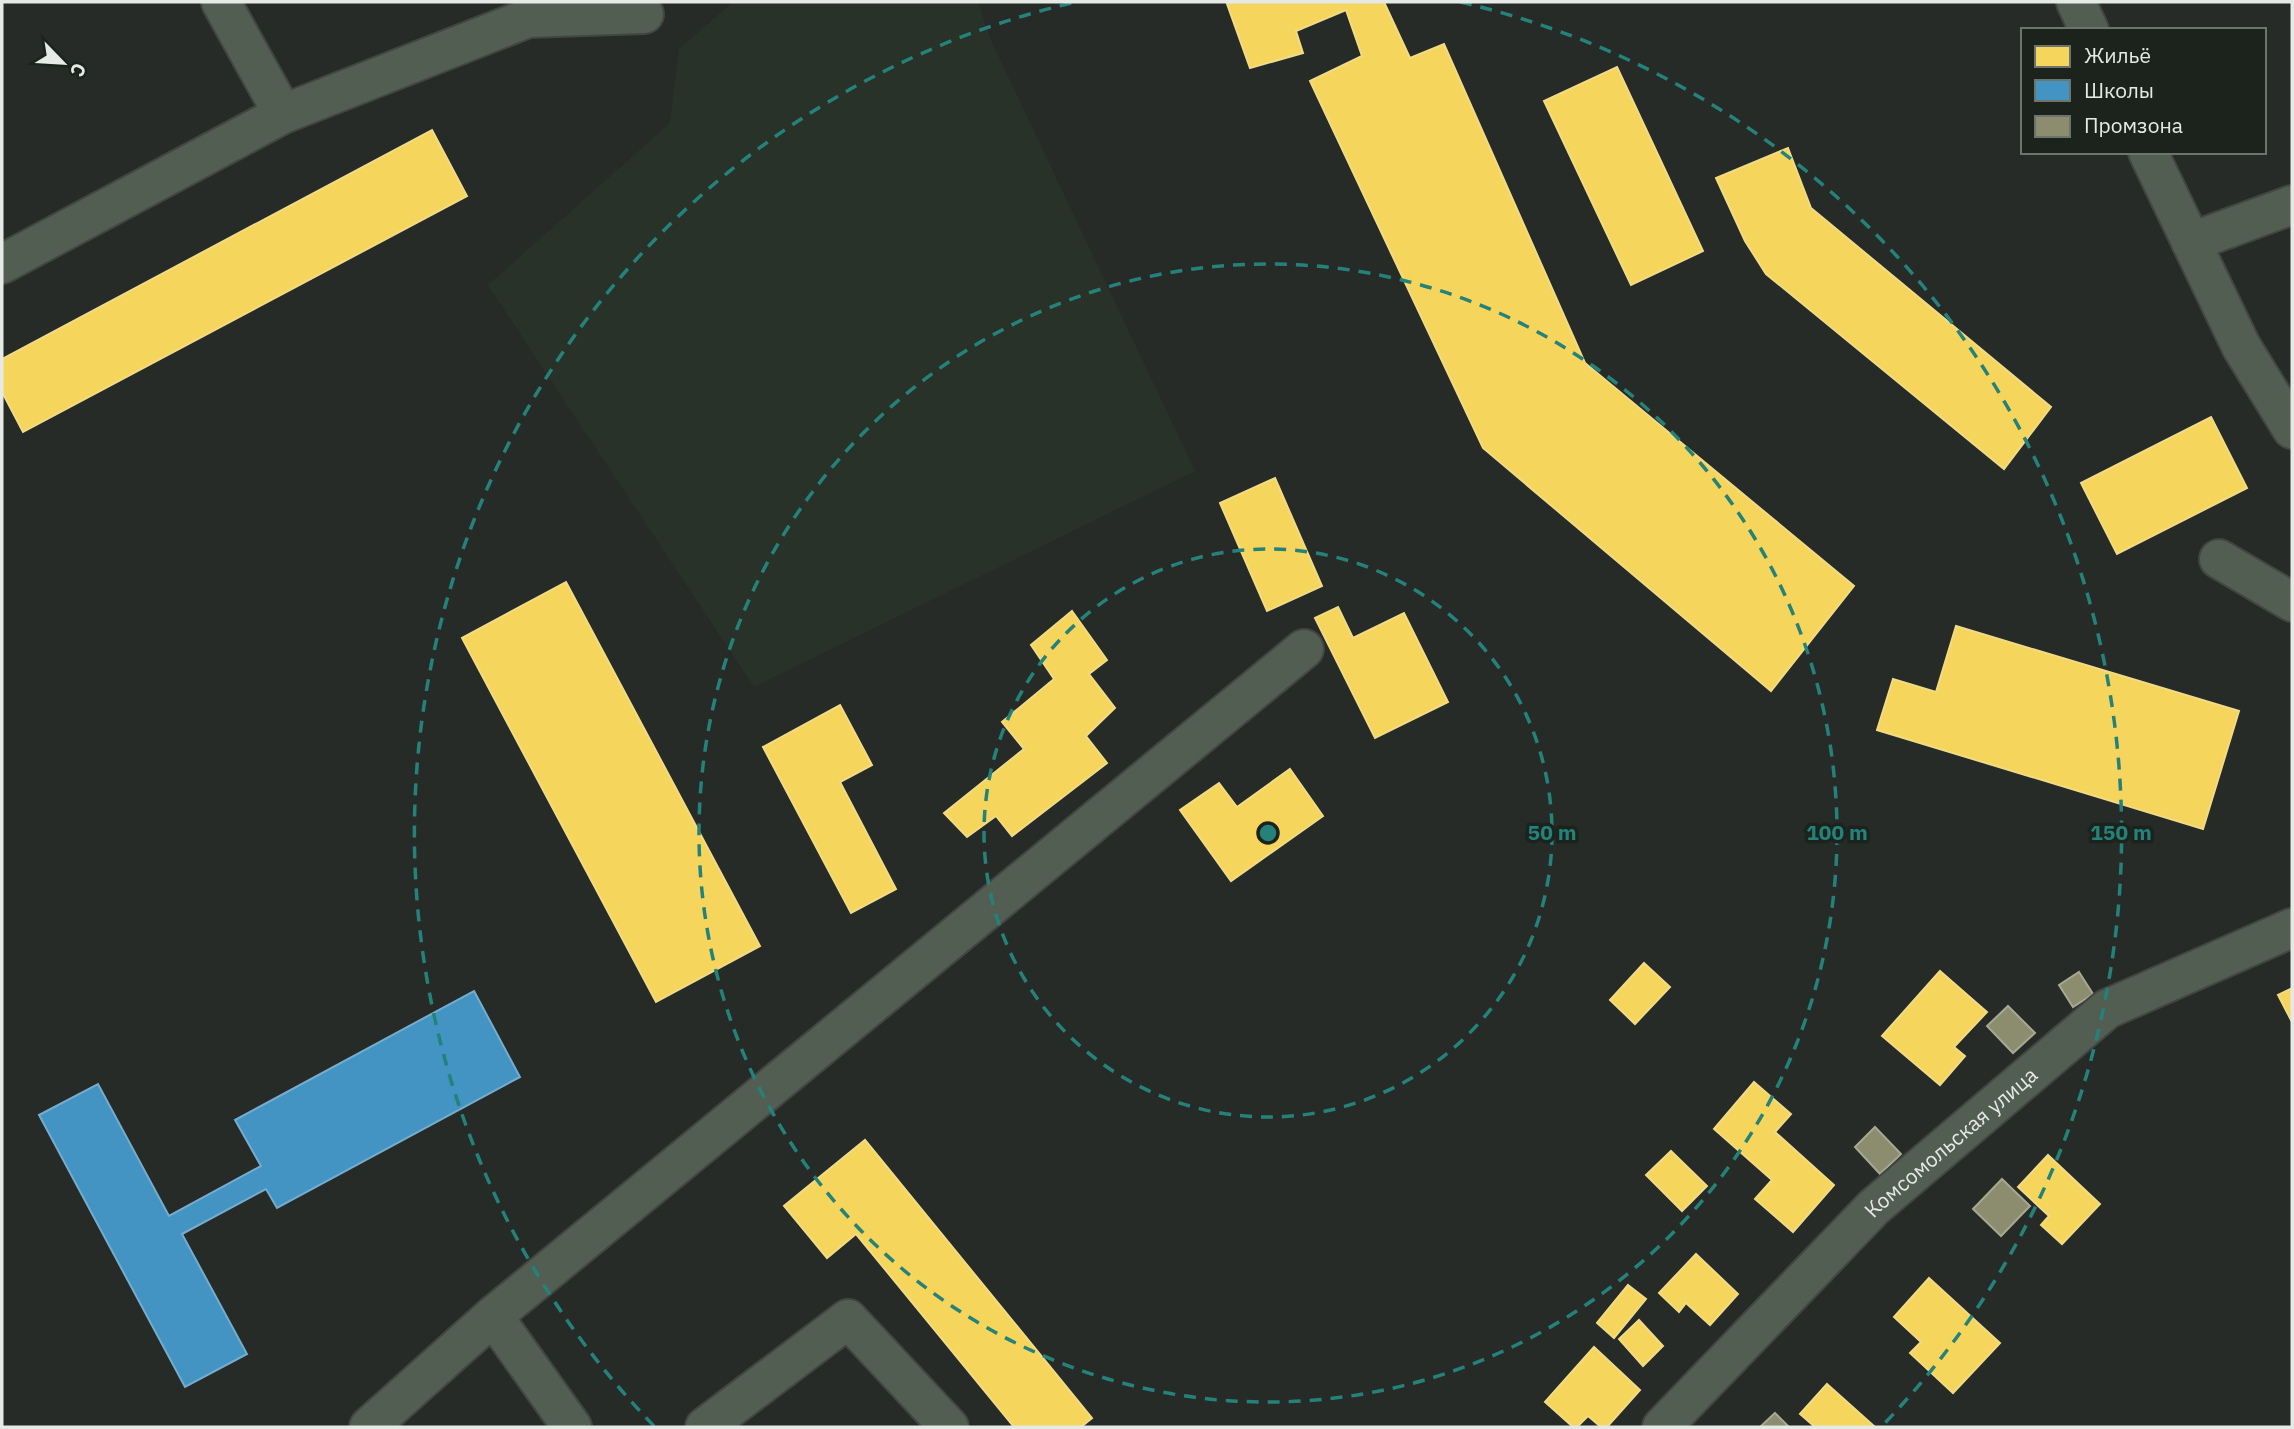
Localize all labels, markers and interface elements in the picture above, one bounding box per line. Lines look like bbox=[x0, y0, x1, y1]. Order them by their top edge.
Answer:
north arrow bbox=[28, 28, 98, 98]
legend bbox=[2021, 28, 2266, 154]
text: Жильё bbox=[2084, 41, 2151, 69]
text: С bbox=[65, 60, 92, 81]
text: Школы bbox=[2084, 76, 2154, 104]
text: Промзона bbox=[2084, 111, 2183, 139]
text: 50 m bbox=[1528, 818, 1576, 846]
text: 100 m bbox=[1806, 818, 1868, 846]
text: 150 m bbox=[2090, 818, 2152, 846]
centre of rings bbox=[1256, 821, 1280, 845]
street label: Комсомольская улица bbox=[1858, 1060, 2043, 1223]

